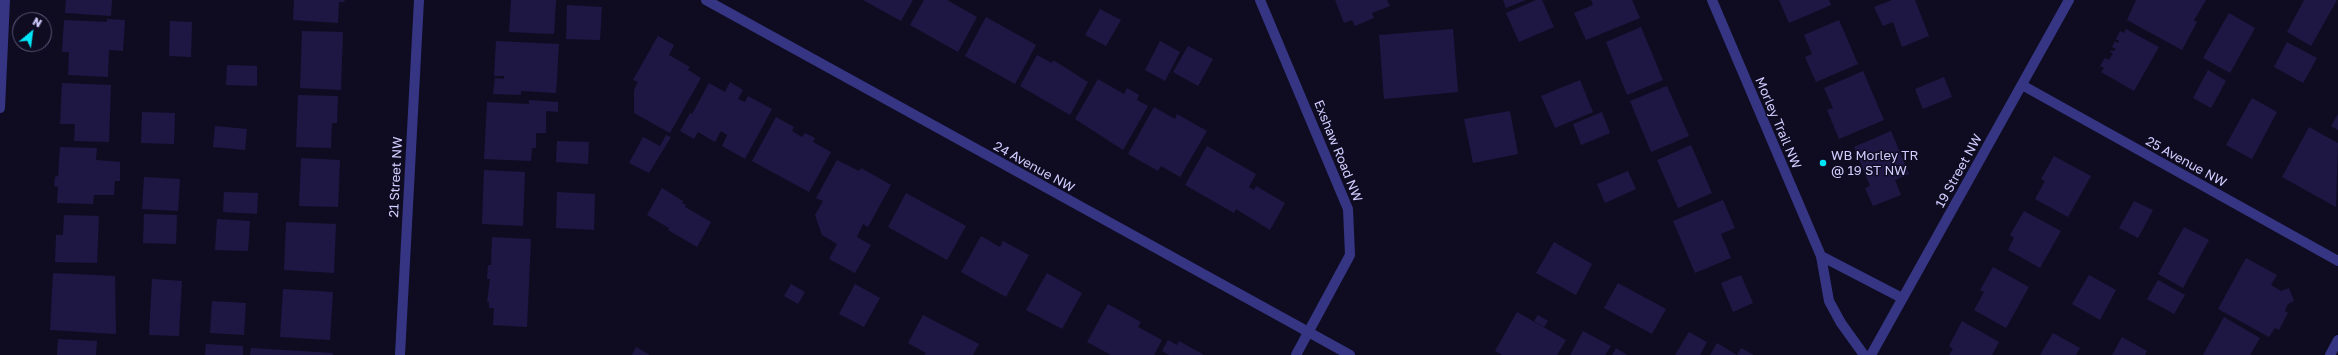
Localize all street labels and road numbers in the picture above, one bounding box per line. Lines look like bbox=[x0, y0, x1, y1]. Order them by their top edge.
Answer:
street label: Morley Trail NW bbox=[1752, 75, 1804, 171]
street label: Exshaw Road NW bbox=[1310, 98, 1366, 204]
street label: 19 Street NW bbox=[1932, 132, 1986, 210]
street label: 25 Avenue NW bbox=[2143, 133, 2229, 191]
street label: 21 Street NW bbox=[386, 136, 406, 218]
street label: 24 Avenue NW bbox=[991, 138, 1077, 196]

